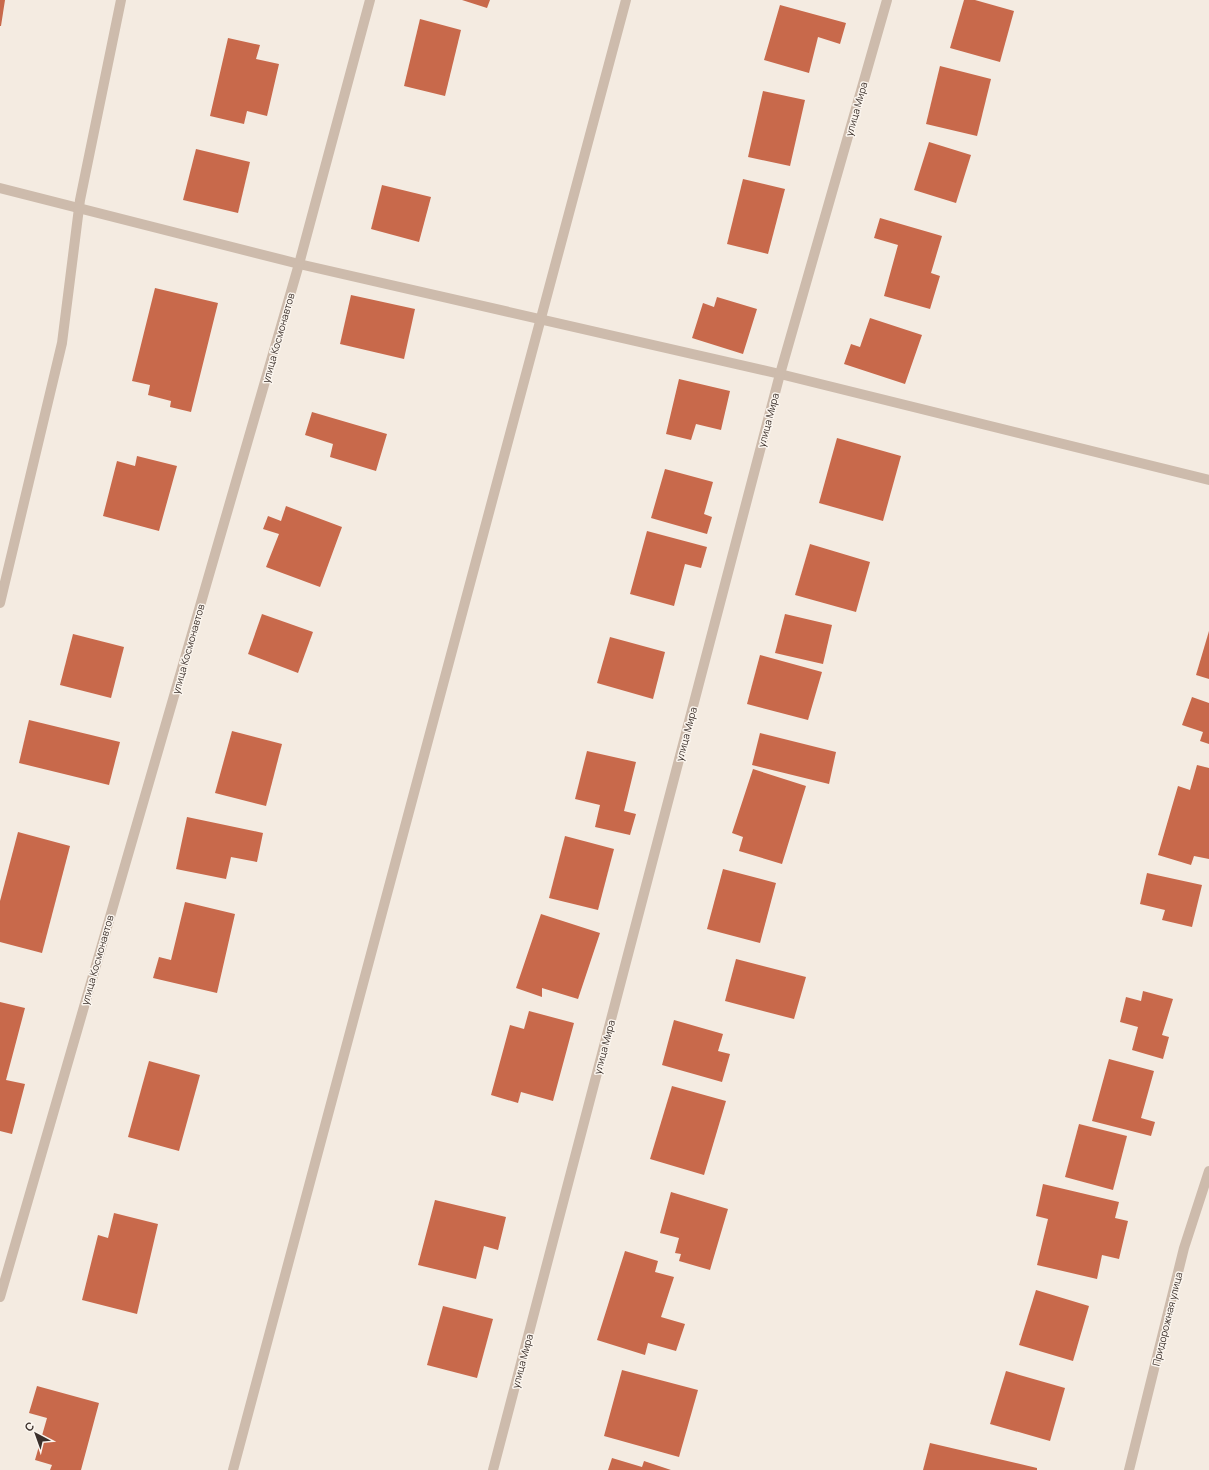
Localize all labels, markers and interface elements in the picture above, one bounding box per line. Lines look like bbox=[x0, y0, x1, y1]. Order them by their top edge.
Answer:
street label: улица Мира bbox=[842, 80, 870, 138]
street label: улица Космонавтов bbox=[258, 291, 298, 385]
street label: улица Мира bbox=[754, 391, 782, 449]
street label: улица Космонавтов bbox=[168, 602, 208, 696]
street label: улица Мира bbox=[672, 705, 700, 763]
street label: улица Космонавтов bbox=[77, 913, 117, 1007]
street label: улица Мира bbox=[590, 1018, 618, 1076]
street label: Придорожная улица bbox=[1149, 1271, 1185, 1367]
street label: улица Мира bbox=[508, 1332, 536, 1390]
north arrow bbox=[16, 1414, 56, 1454]
text: С bbox=[21, 1418, 37, 1434]

